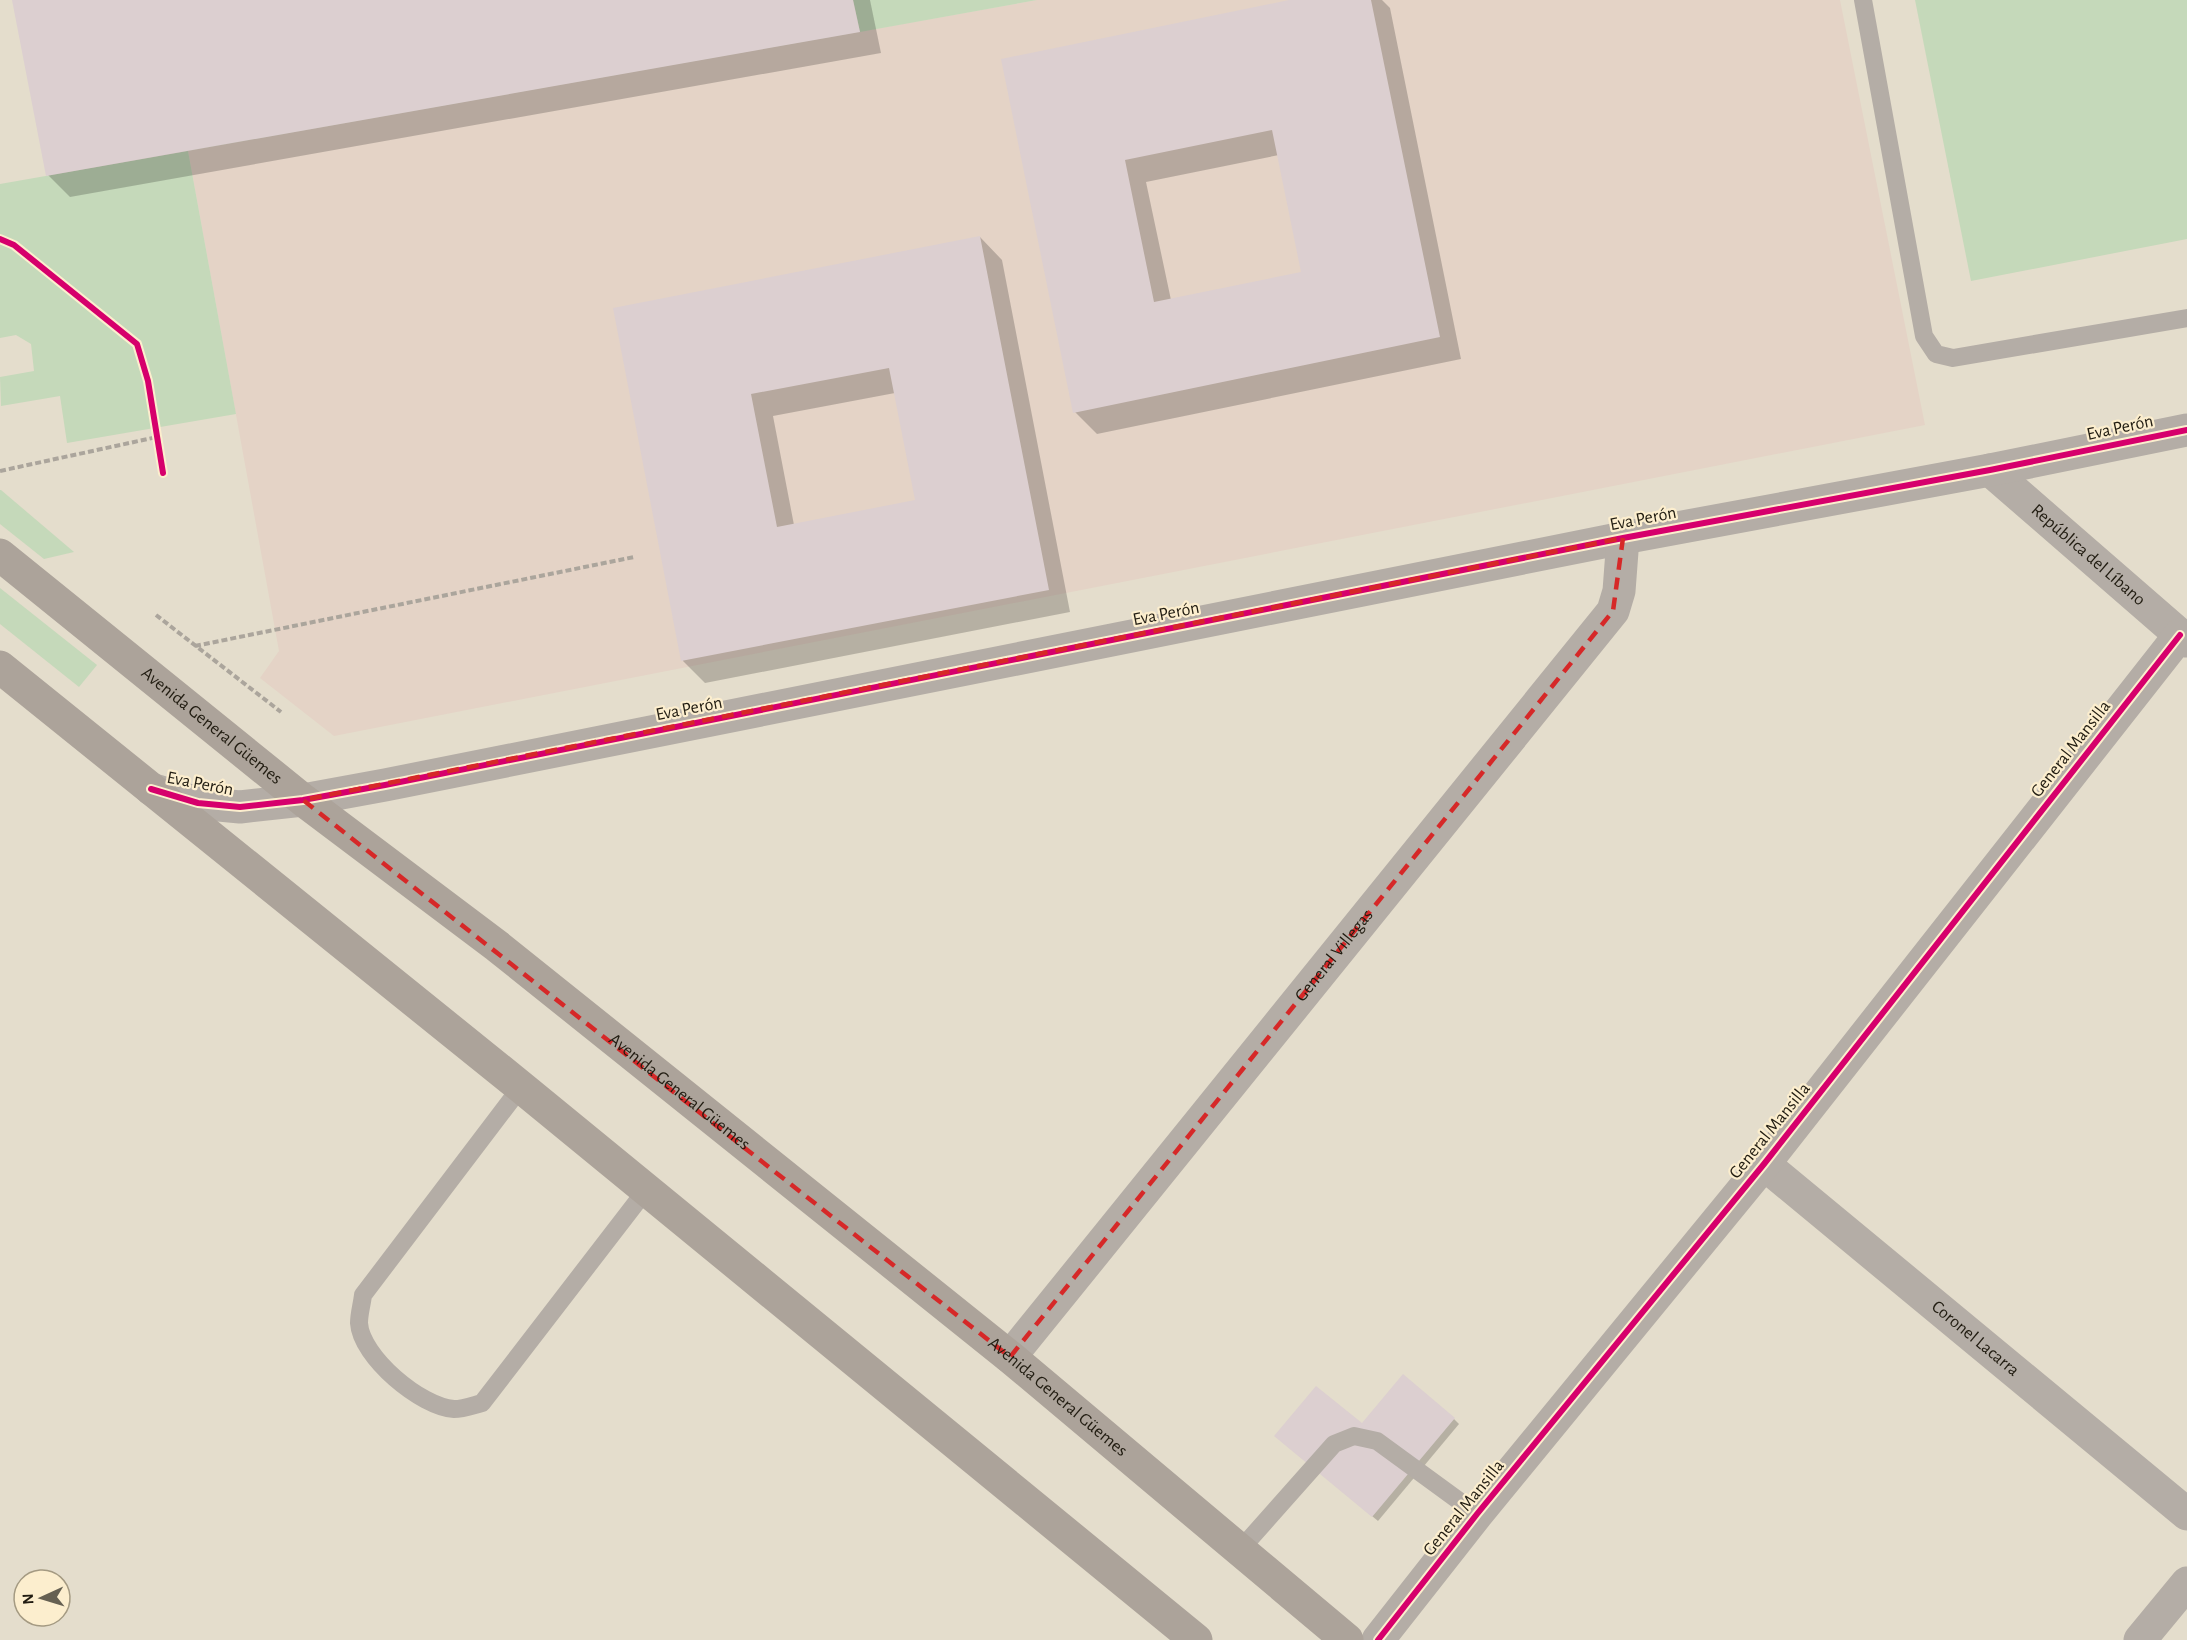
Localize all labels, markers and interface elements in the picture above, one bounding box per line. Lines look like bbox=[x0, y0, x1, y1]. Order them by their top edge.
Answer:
street label: Eva Perón bbox=[2085, 412, 2155, 444]
street label: República del Líbano bbox=[2028, 501, 2149, 610]
street label: Eva Perón bbox=[1608, 504, 1678, 534]
street label: Eva Perón bbox=[1131, 599, 1201, 629]
street label: Avenida General Güemes bbox=[138, 664, 285, 788]
street label: Eva Perón bbox=[654, 694, 724, 724]
street label: General Mansilla bbox=[2028, 697, 2114, 801]
street label: Eva Perón bbox=[165, 769, 235, 799]
street label: General Villegas bbox=[1292, 906, 1377, 1005]
street label: Avenida General Güemes bbox=[605, 1030, 753, 1154]
street label: General Mansilla bbox=[1726, 1080, 1814, 1182]
street label: Coronel Lacarra bbox=[1928, 1297, 2022, 1380]
street label: Avenida General Güemes bbox=[985, 1334, 1130, 1460]
street label: General Mansilla bbox=[1420, 1457, 1508, 1559]
north arrow bbox=[12, 1568, 72, 1628]
text: N bbox=[20, 1593, 36, 1605]

